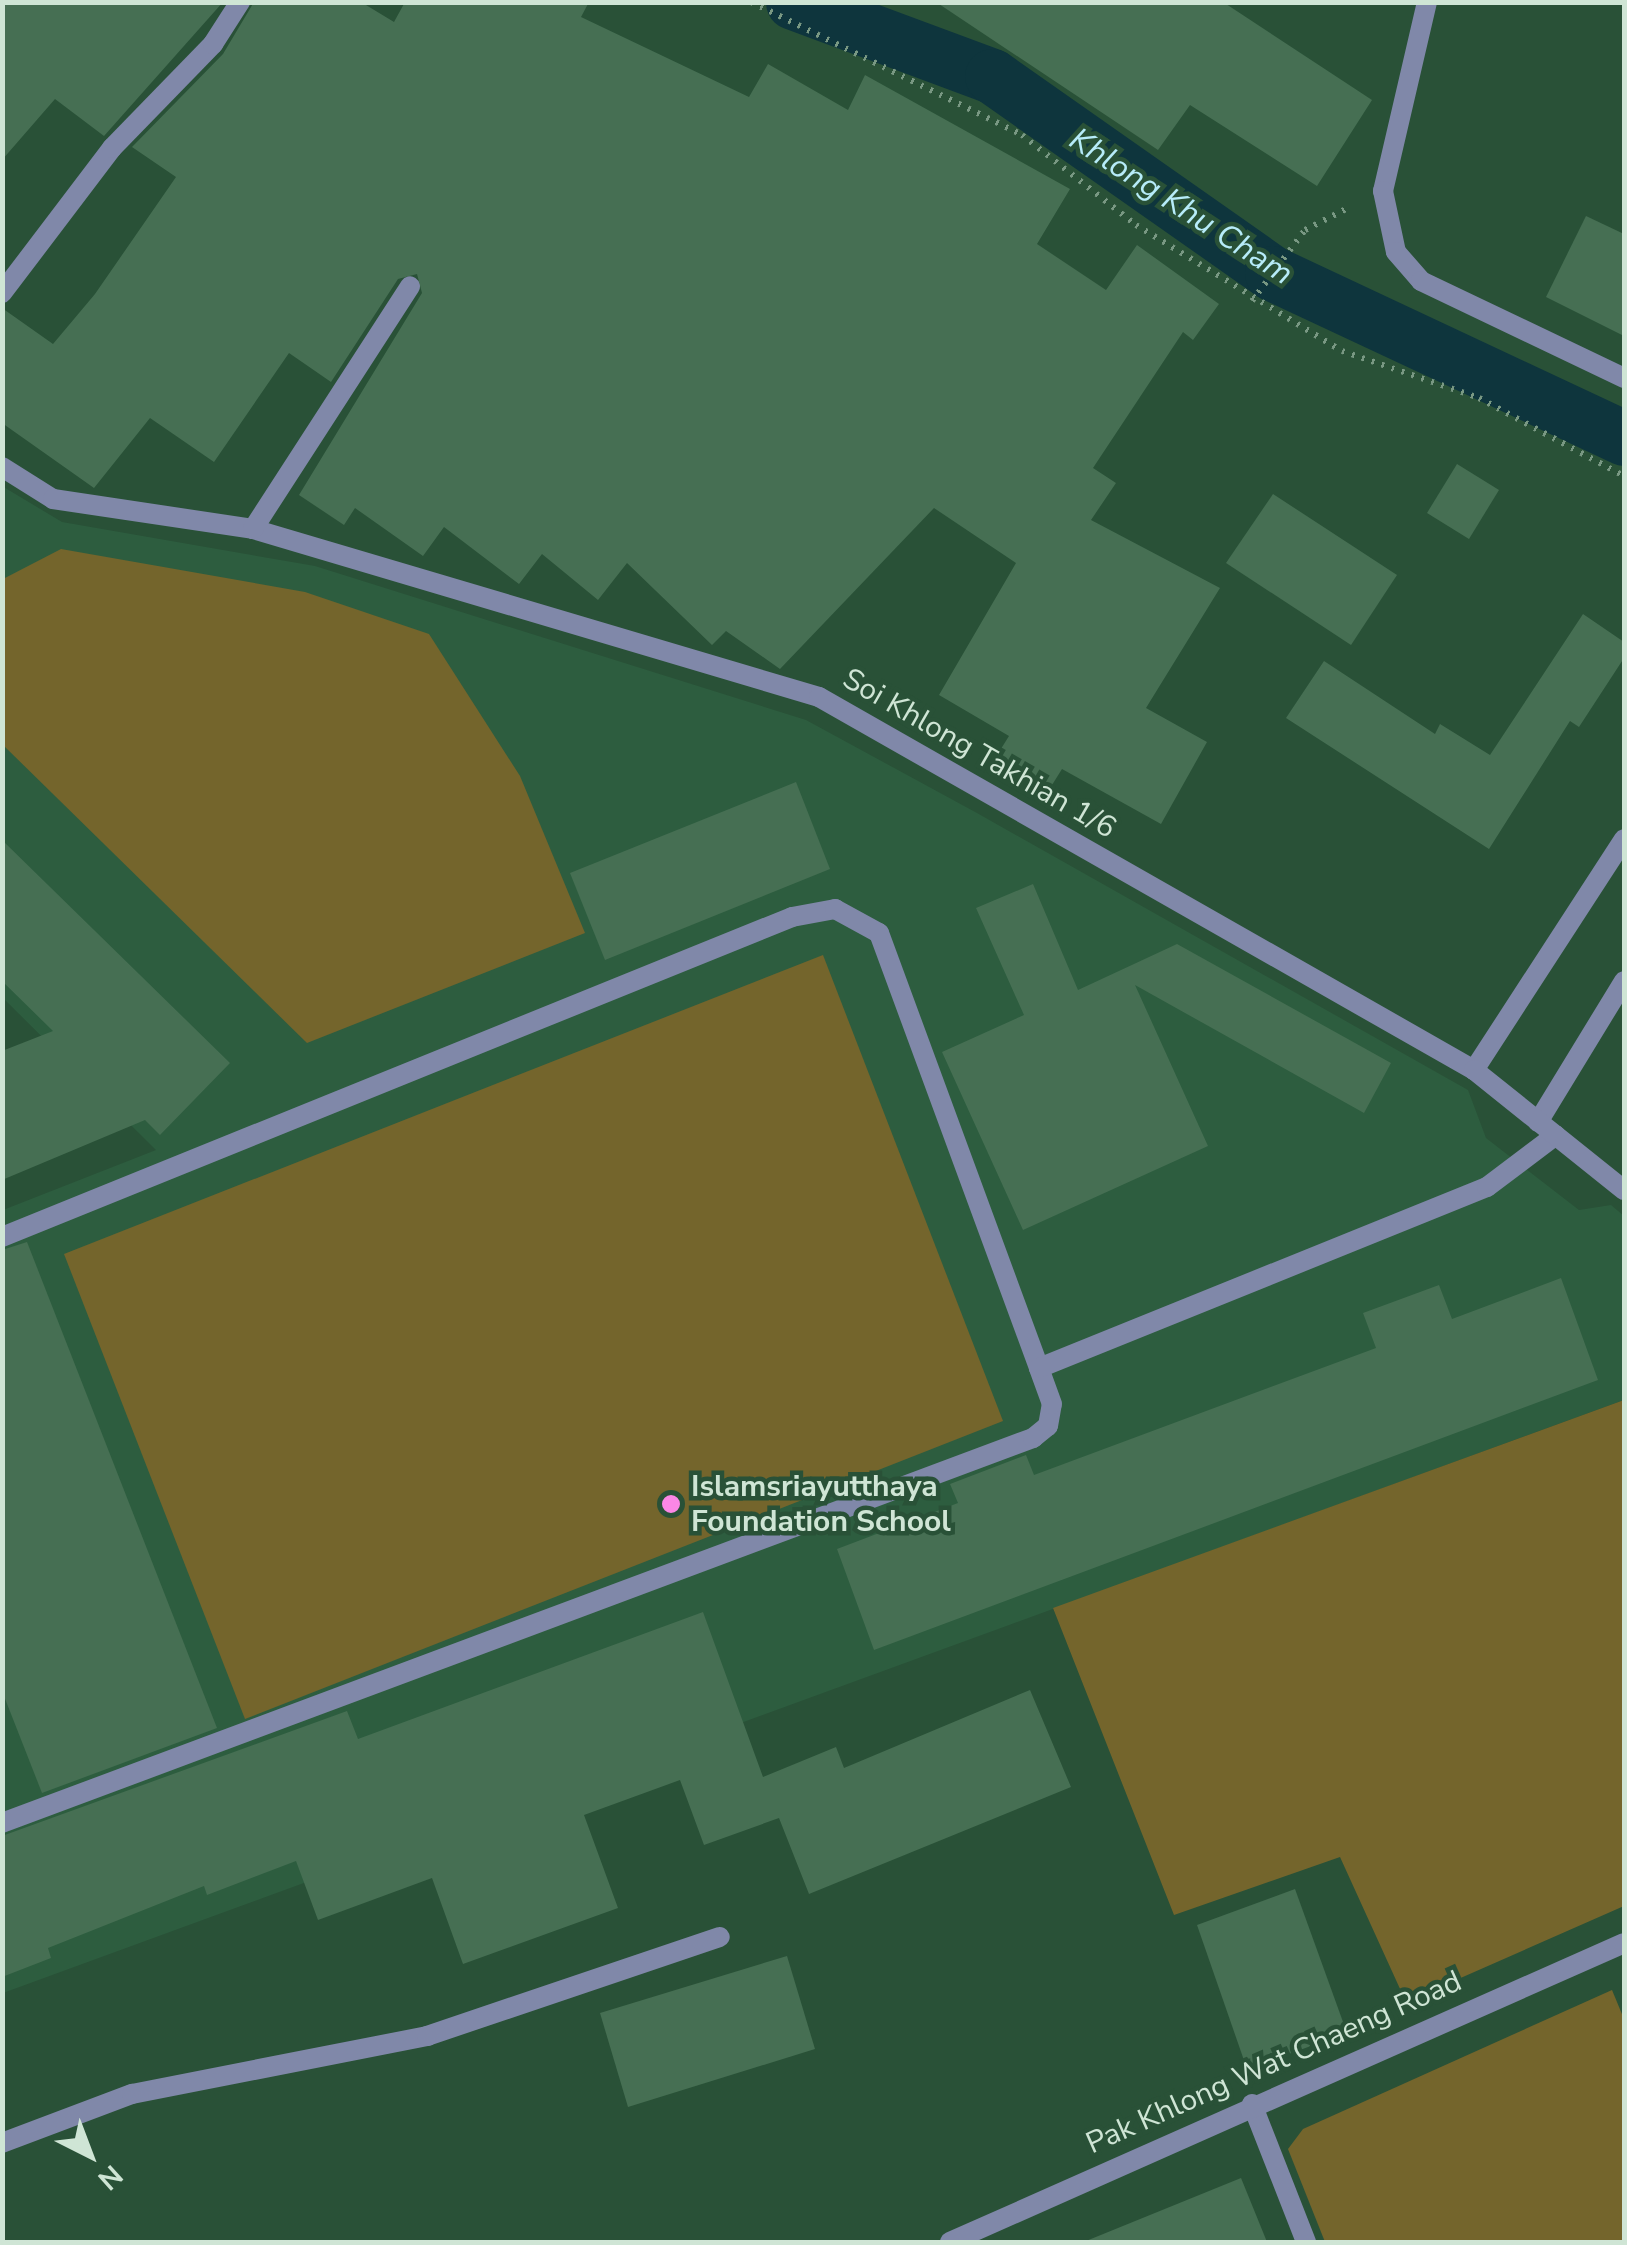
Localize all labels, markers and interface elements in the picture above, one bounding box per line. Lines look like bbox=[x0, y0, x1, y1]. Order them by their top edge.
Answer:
water label: Khlong Khu Cham bbox=[1062, 120, 1300, 294]
street label: Soi Khlong Takhian 1/6 bbox=[836, 661, 1122, 847]
place label: Islamsriayutthaya Foundation School bbox=[691, 1469, 951, 1540]
marker: Islamsriayutthaya Foundation School bbox=[660, 1493, 682, 1515]
street label: Pak Khlong Wat Chaeng Road bbox=[1081, 1964, 1467, 2162]
north arrow bbox=[40, 2105, 140, 2205]
text: N bbox=[90, 2156, 131, 2198]

